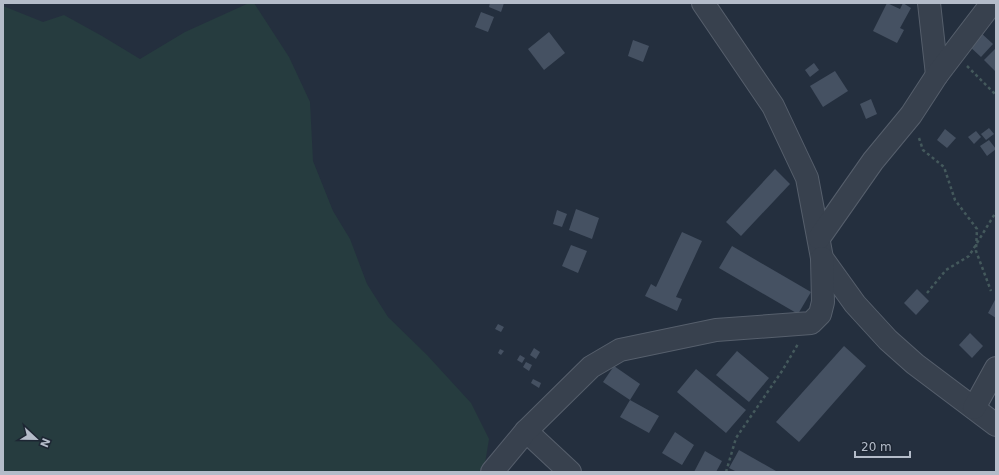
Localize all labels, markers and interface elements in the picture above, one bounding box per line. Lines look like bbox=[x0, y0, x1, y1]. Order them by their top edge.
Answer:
north arrow bbox=[16, 419, 56, 459]
scale bar bbox=[855, 433, 910, 459]
text: N bbox=[37, 436, 53, 449]
text: 20 m bbox=[861, 440, 892, 454]

